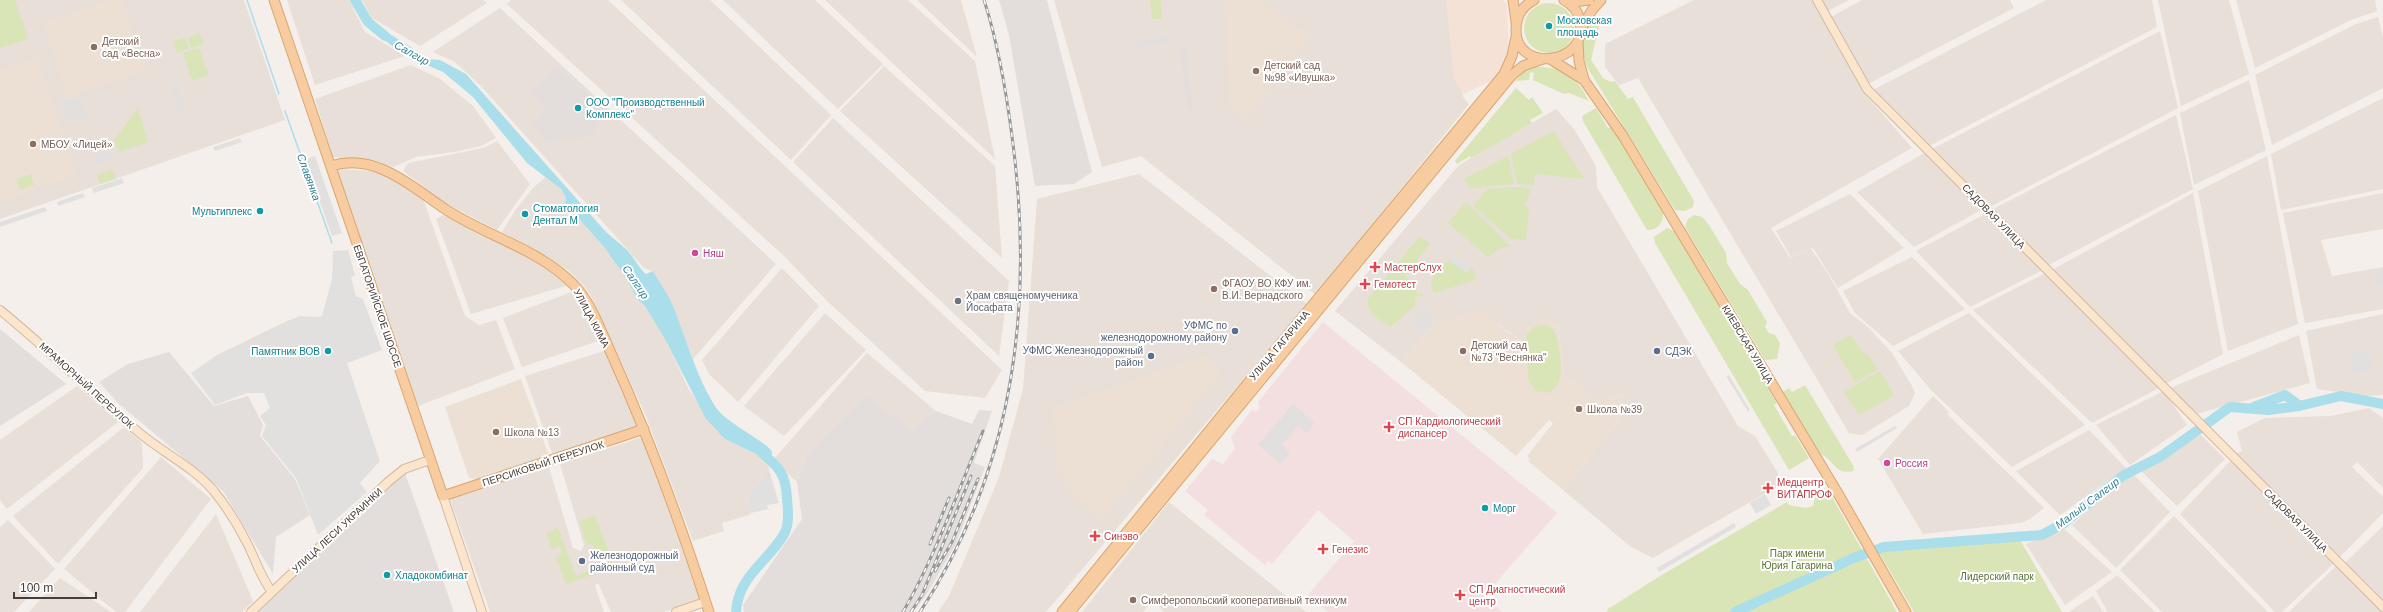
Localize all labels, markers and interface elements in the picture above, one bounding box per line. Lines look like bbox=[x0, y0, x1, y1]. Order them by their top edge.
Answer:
place label: Московская площадь bbox=[1557, 15, 1612, 38]
marker: Московская площадь bbox=[1544, 21, 1554, 31]
place label: Детский сад «Весна» bbox=[102, 36, 161, 59]
water label: Салгир bbox=[393, 39, 431, 67]
marker: Детский сад «Весна» bbox=[89, 42, 99, 52]
place label: Детский сад №98 «Ивушка» bbox=[1264, 60, 1336, 83]
marker: Детский сад №98 «Ивушка» bbox=[1251, 66, 1261, 76]
place label: ООО "Производственный Комплекс" bbox=[586, 97, 705, 120]
marker: ООО "Производственный Комплекс" bbox=[573, 103, 583, 113]
marker: МБОУ «Лицей» bbox=[28, 139, 38, 149]
place label: МБОУ «Лицей» bbox=[41, 139, 113, 150]
water label: Славянка bbox=[295, 152, 323, 202]
street label: САДОВАЯ УЛИЦА bbox=[1960, 182, 2027, 251]
place label: Стоматология Дентал М bbox=[533, 203, 598, 226]
place label: Мультиплекс bbox=[192, 206, 252, 217]
marker: Мультиплекс bbox=[255, 206, 265, 216]
marker: Стоматология Дентал М bbox=[520, 209, 530, 219]
street label: ЕВПАТОРИЙСКОЕ ШОССЕ bbox=[351, 243, 405, 369]
marker: Няш bbox=[690, 248, 700, 258]
place label: Няш bbox=[703, 248, 724, 259]
marker: МастерСлух bbox=[1369, 261, 1381, 273]
place label: МастерСлух bbox=[1384, 262, 1442, 273]
water label: Салгир bbox=[620, 263, 652, 301]
place label: ФГАОУ ВО КФУ им. В.И. Вернадского bbox=[1222, 278, 1311, 301]
marker: Гемотест bbox=[1359, 278, 1371, 290]
place label: Гемотест bbox=[1374, 279, 1417, 290]
marker: ФГАОУ ВО КФУ им. В.И. Вернадского bbox=[1209, 284, 1219, 294]
street label: УЛИЦА КИМА bbox=[572, 287, 612, 350]
place label: Храм священомученика Йосафата bbox=[966, 290, 1078, 313]
marker: Храм священомученика Йосафата bbox=[953, 296, 963, 306]
street label: КИЕВСКАЯ УЛИЦА bbox=[1720, 303, 1776, 386]
street label: УЛИЦА ГАГАРИНА bbox=[1247, 308, 1312, 382]
place label: УФМС по железнодорожному району bbox=[1101, 320, 1227, 343]
marker: УФМС по железнодорожному району bbox=[1230, 326, 1240, 336]
street label: МРАМОРНЫЙ ПЕРЕУЛОК bbox=[37, 339, 137, 431]
place label: Детский сад №73 "Веснянка" bbox=[1471, 340, 1547, 363]
place label: УФМС Железнодорожный район bbox=[1023, 345, 1143, 368]
place label: Памятник ВОВ bbox=[251, 346, 320, 357]
marker: Памятник ВОВ bbox=[323, 346, 333, 356]
marker: Детский сад №73 "Веснянка" bbox=[1458, 346, 1468, 356]
marker: СДЭК bbox=[1652, 346, 1662, 356]
place label: СДЭК bbox=[1665, 346, 1692, 357]
marker: УФМС Железнодорожный район bbox=[1146, 351, 1156, 361]
marker: Школа №39 bbox=[1574, 404, 1584, 414]
place label: Школа №39 bbox=[1587, 404, 1642, 415]
place label: СП Кардиологический диспансер bbox=[1398, 416, 1501, 439]
marker: СП Кардиологический диспансер bbox=[1383, 421, 1395, 433]
marker: Школа №13 bbox=[491, 427, 501, 437]
place label: Школа №13 bbox=[504, 427, 559, 438]
street label: ПЕРСИКОВЫЙ ПЕРЕУЛОК bbox=[481, 438, 606, 488]
marker: Россия bbox=[1882, 458, 1892, 468]
place label: Россия bbox=[1895, 458, 1928, 469]
water label: Малый Салгир bbox=[2053, 475, 2121, 531]
place label: Медцентр ВИТАПРОФ bbox=[1777, 477, 1833, 500]
marker: Медцентр ВИТАПРОФ bbox=[1762, 482, 1774, 494]
street label: УЛИЦА ЛЕСИ УКРАИНКИ bbox=[290, 486, 385, 575]
street label: САДОВАЯ УЛИЦА bbox=[2262, 486, 2330, 555]
marker: Морг bbox=[1480, 503, 1490, 513]
place label: Морг bbox=[1493, 503, 1517, 514]
marker: Синэво bbox=[1089, 530, 1101, 542]
place label: Синэво bbox=[1104, 531, 1139, 542]
marker: Генезис bbox=[1317, 543, 1329, 555]
place label: Генезис bbox=[1332, 544, 1368, 555]
park label: Парк имени Юрия Гагарина bbox=[1761, 548, 1833, 571]
place label: Железнодорожный районный суд bbox=[590, 550, 678, 573]
marker: Железнодорожный районный суд bbox=[577, 556, 587, 566]
marker: Хладокомбинат bbox=[382, 570, 392, 580]
place label: Хладокомбинат bbox=[395, 570, 468, 581]
park label: Лидерский парк bbox=[1960, 571, 2034, 582]
scale bar bbox=[14, 574, 96, 600]
text: 100 m bbox=[20, 581, 53, 595]
place label: СП Диагностический центр bbox=[1469, 584, 1565, 607]
marker: СП Диагностический центр bbox=[1454, 589, 1466, 601]
marker: Симферопольский кооперативный техникум bbox=[1128, 595, 1138, 605]
place label: Симферопольский кооперативный техникум bbox=[1141, 595, 1347, 606]

